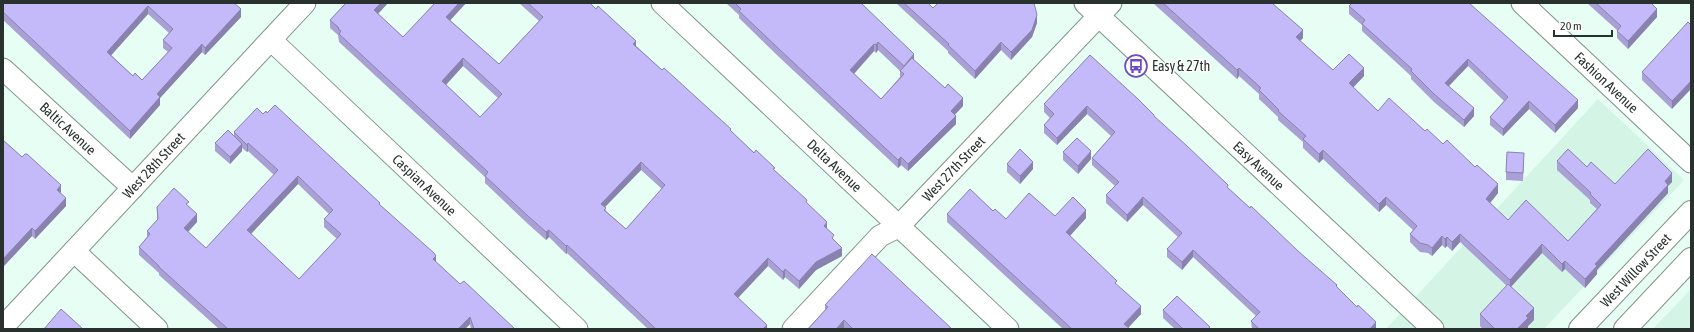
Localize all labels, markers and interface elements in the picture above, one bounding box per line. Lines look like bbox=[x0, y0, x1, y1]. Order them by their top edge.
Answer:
scale bar bbox=[1554, 12, 1612, 38]
text: 20 m bbox=[1560, 19, 1582, 33]
street label: Fashion Avenue bbox=[1572, 49, 1641, 116]
bus stop icon: Easy & 27th bbox=[1123, 53, 1149, 79]
place label: Easy & 27th bbox=[1152, 58, 1210, 74]
street label: Baltic Avenue bbox=[37, 99, 99, 158]
street label: West 28th Street bbox=[119, 129, 188, 201]
street label: West 27th Street bbox=[919, 133, 988, 205]
street label: Delta Avenue bbox=[804, 136, 865, 195]
street label: Easy Avenue bbox=[1230, 138, 1287, 193]
street label: Caspian Avenue bbox=[389, 151, 460, 219]
street label: West Willow Street bbox=[1597, 230, 1674, 310]

